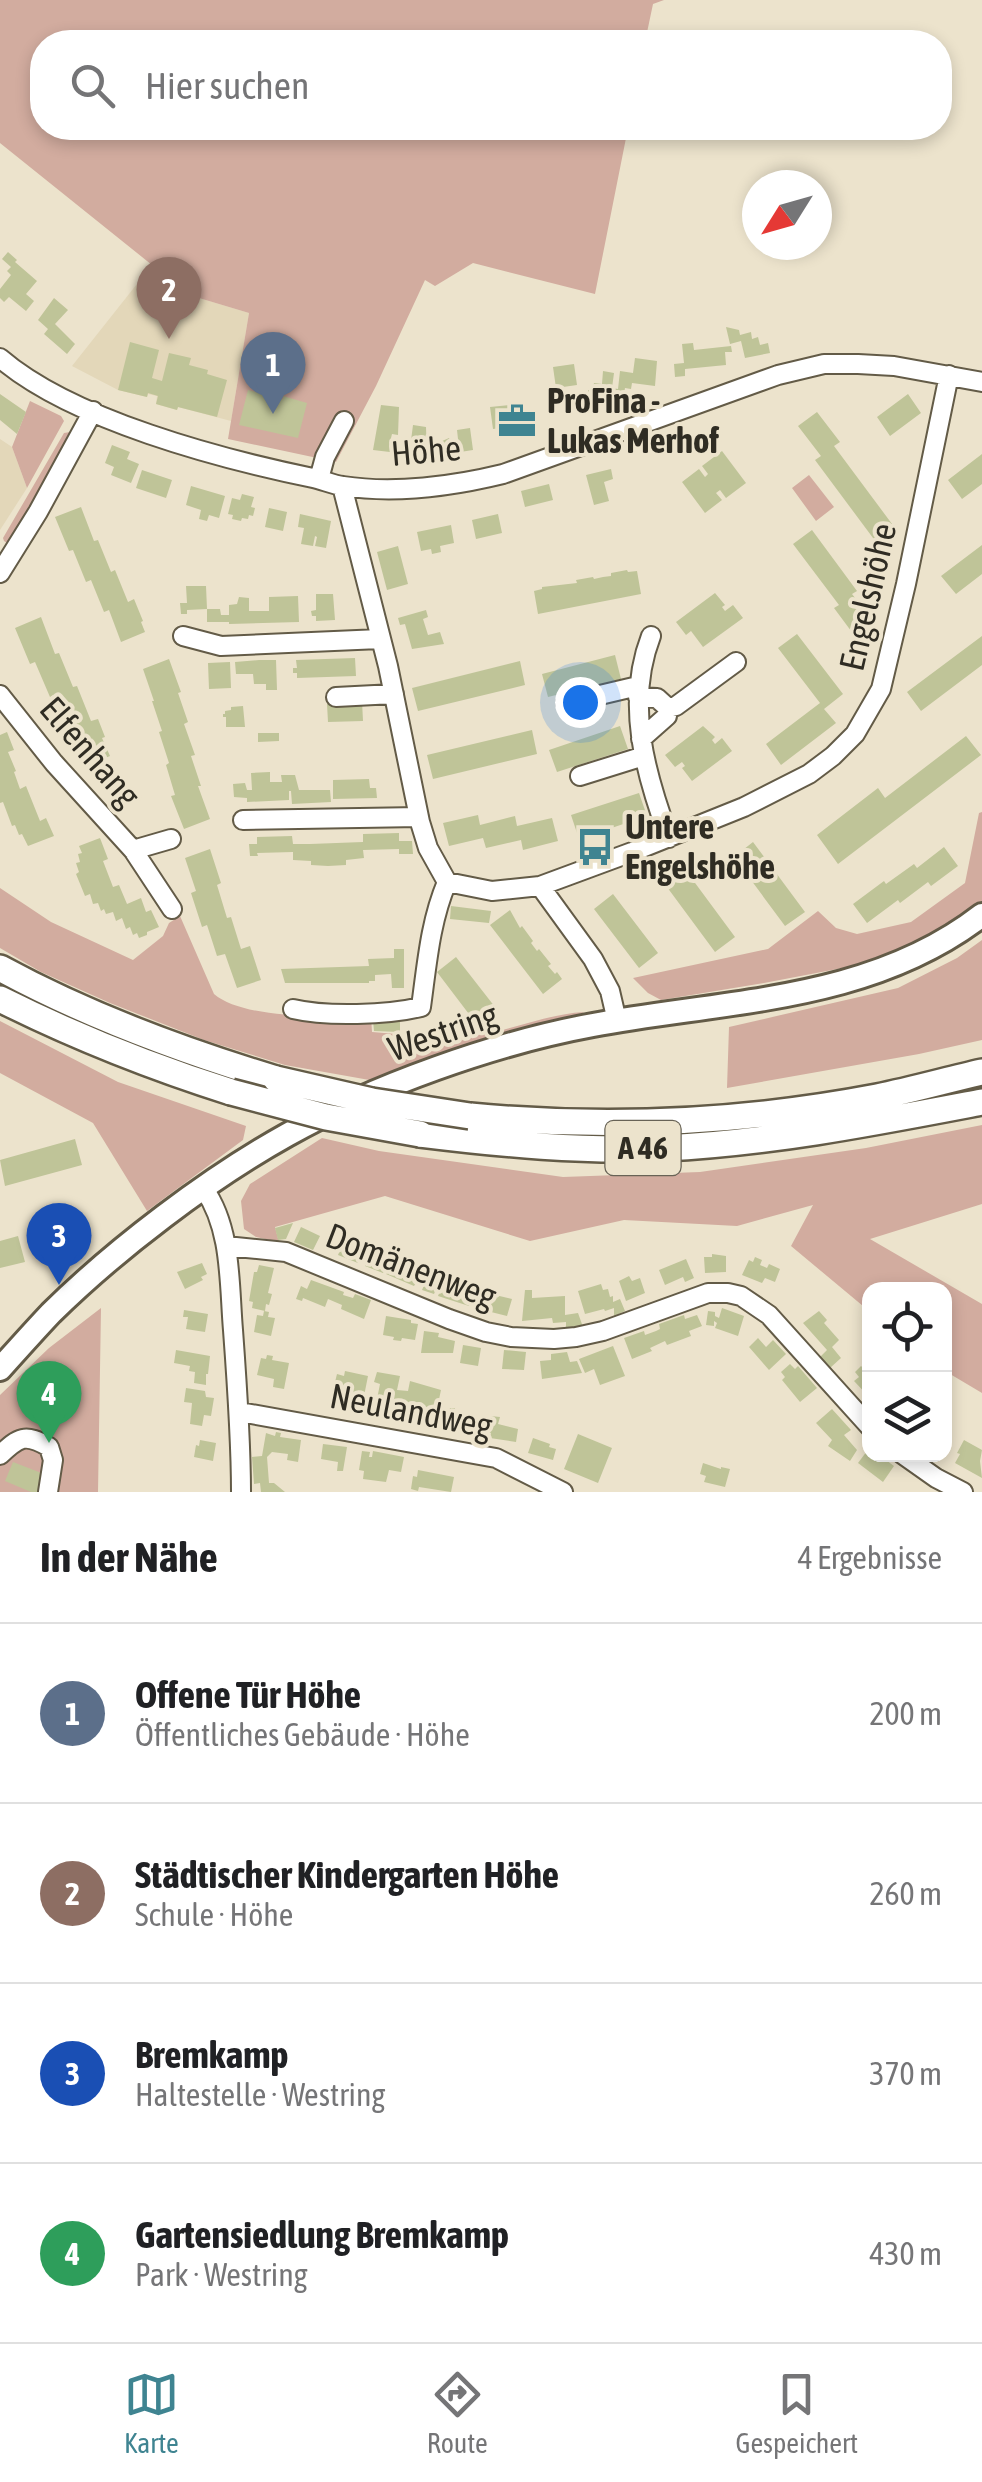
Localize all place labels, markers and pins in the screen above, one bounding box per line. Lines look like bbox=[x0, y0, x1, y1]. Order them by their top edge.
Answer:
pin: 2 bbox=[136, 256, 202, 339]
pin: 1 bbox=[240, 332, 306, 414]
place label: ProFina - Lukas Merhof bbox=[547, 380, 719, 460]
office icon: ProFina - Lukas Merhof bbox=[496, 400, 538, 442]
place label: Untere Engelshöhe bbox=[625, 806, 775, 886]
bus stop icon: Untere Engelshöhe bbox=[574, 826, 616, 868]
pin: 3 bbox=[27, 1202, 92, 1285]
pin: 4 bbox=[17, 1360, 82, 1443]

